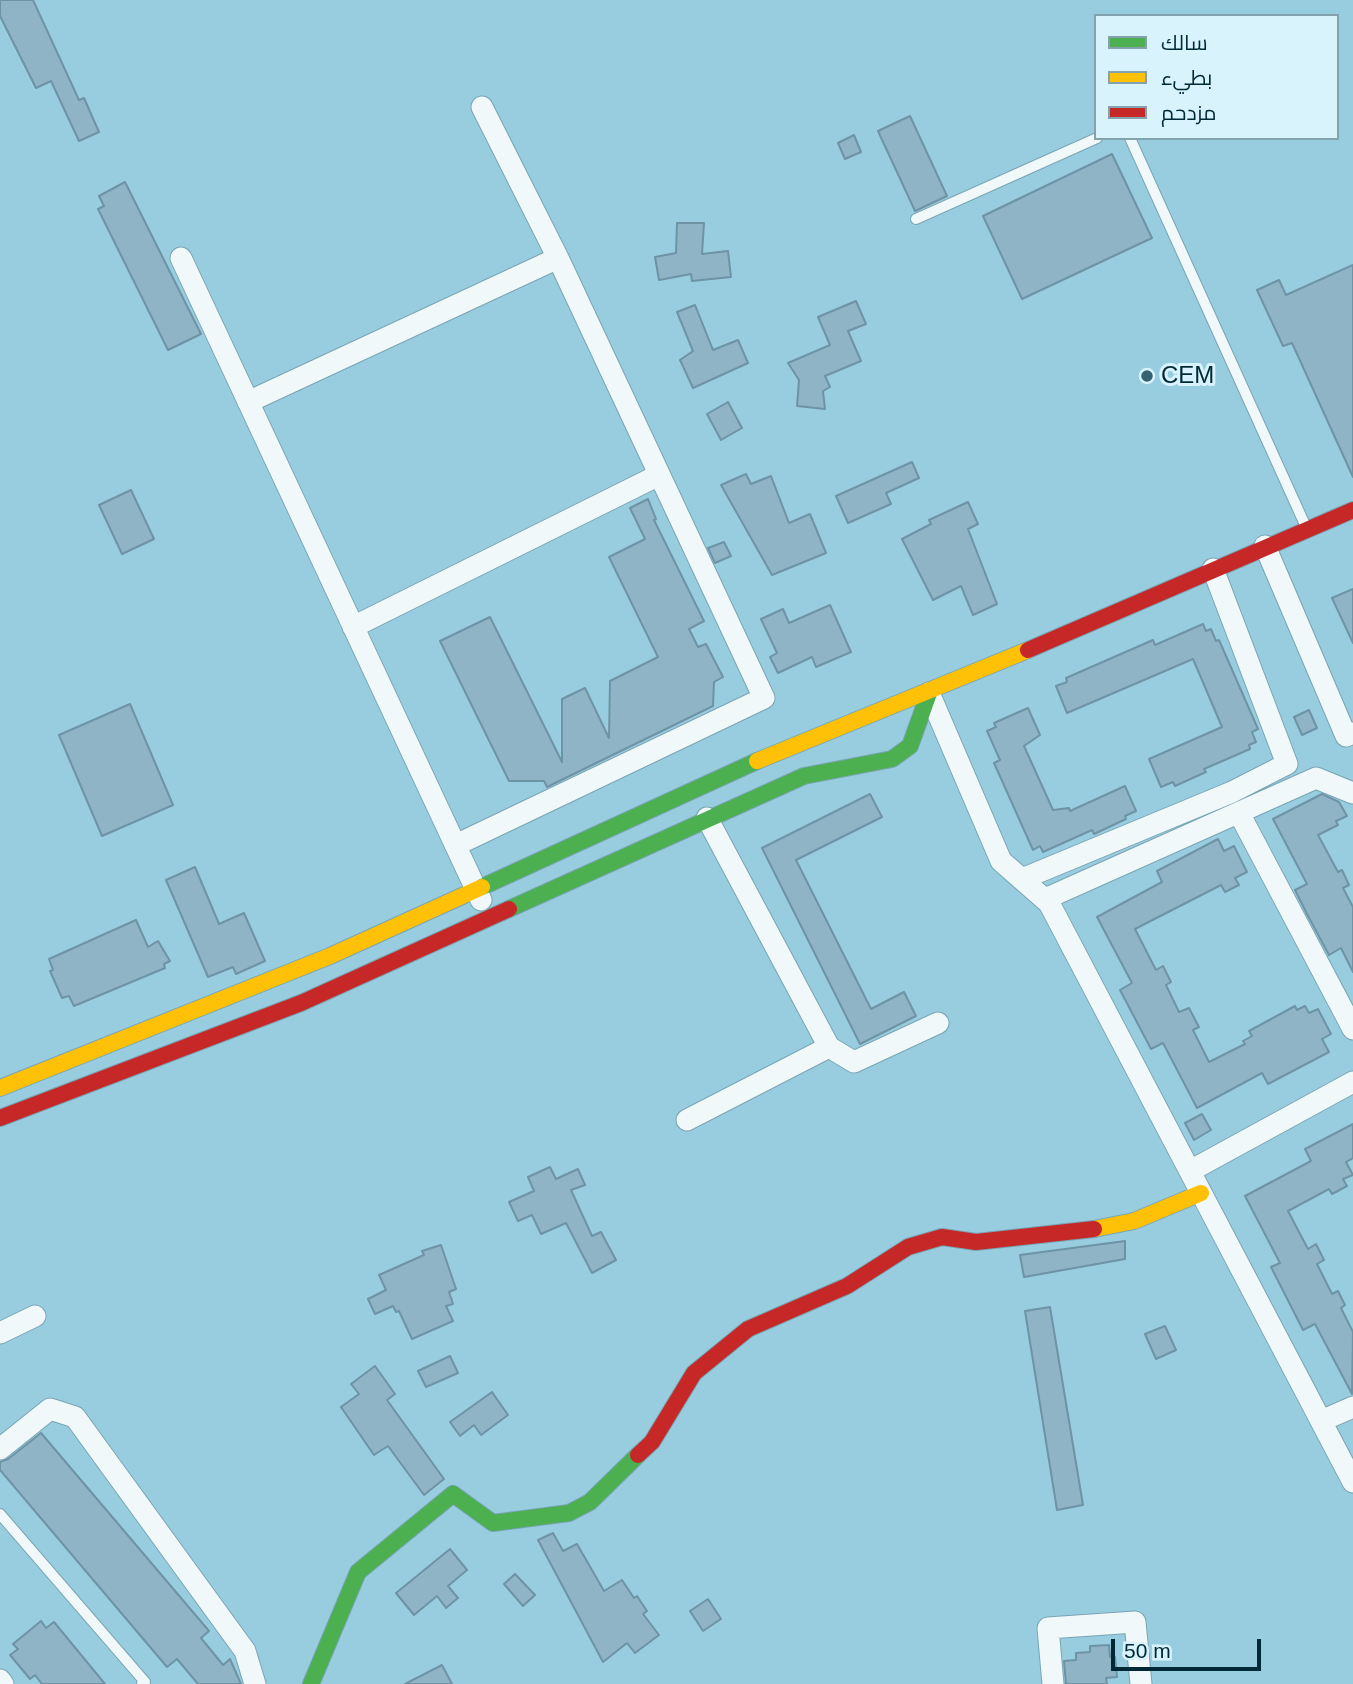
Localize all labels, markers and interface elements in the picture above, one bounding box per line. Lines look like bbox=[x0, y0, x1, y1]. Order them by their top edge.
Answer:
legend bbox=[1094, 14, 1339, 140]
text: سالك bbox=[1161, 31, 1208, 54]
text: بطيء bbox=[1161, 66, 1212, 89]
text: مزدحم bbox=[1161, 101, 1216, 124]
place label: CEM bbox=[1161, 362, 1214, 390]
marker: CEM bbox=[1139, 368, 1155, 384]
scale bar bbox=[1115, 1624, 1266, 1668]
text: 50 m bbox=[1124, 1639, 1171, 1662]

